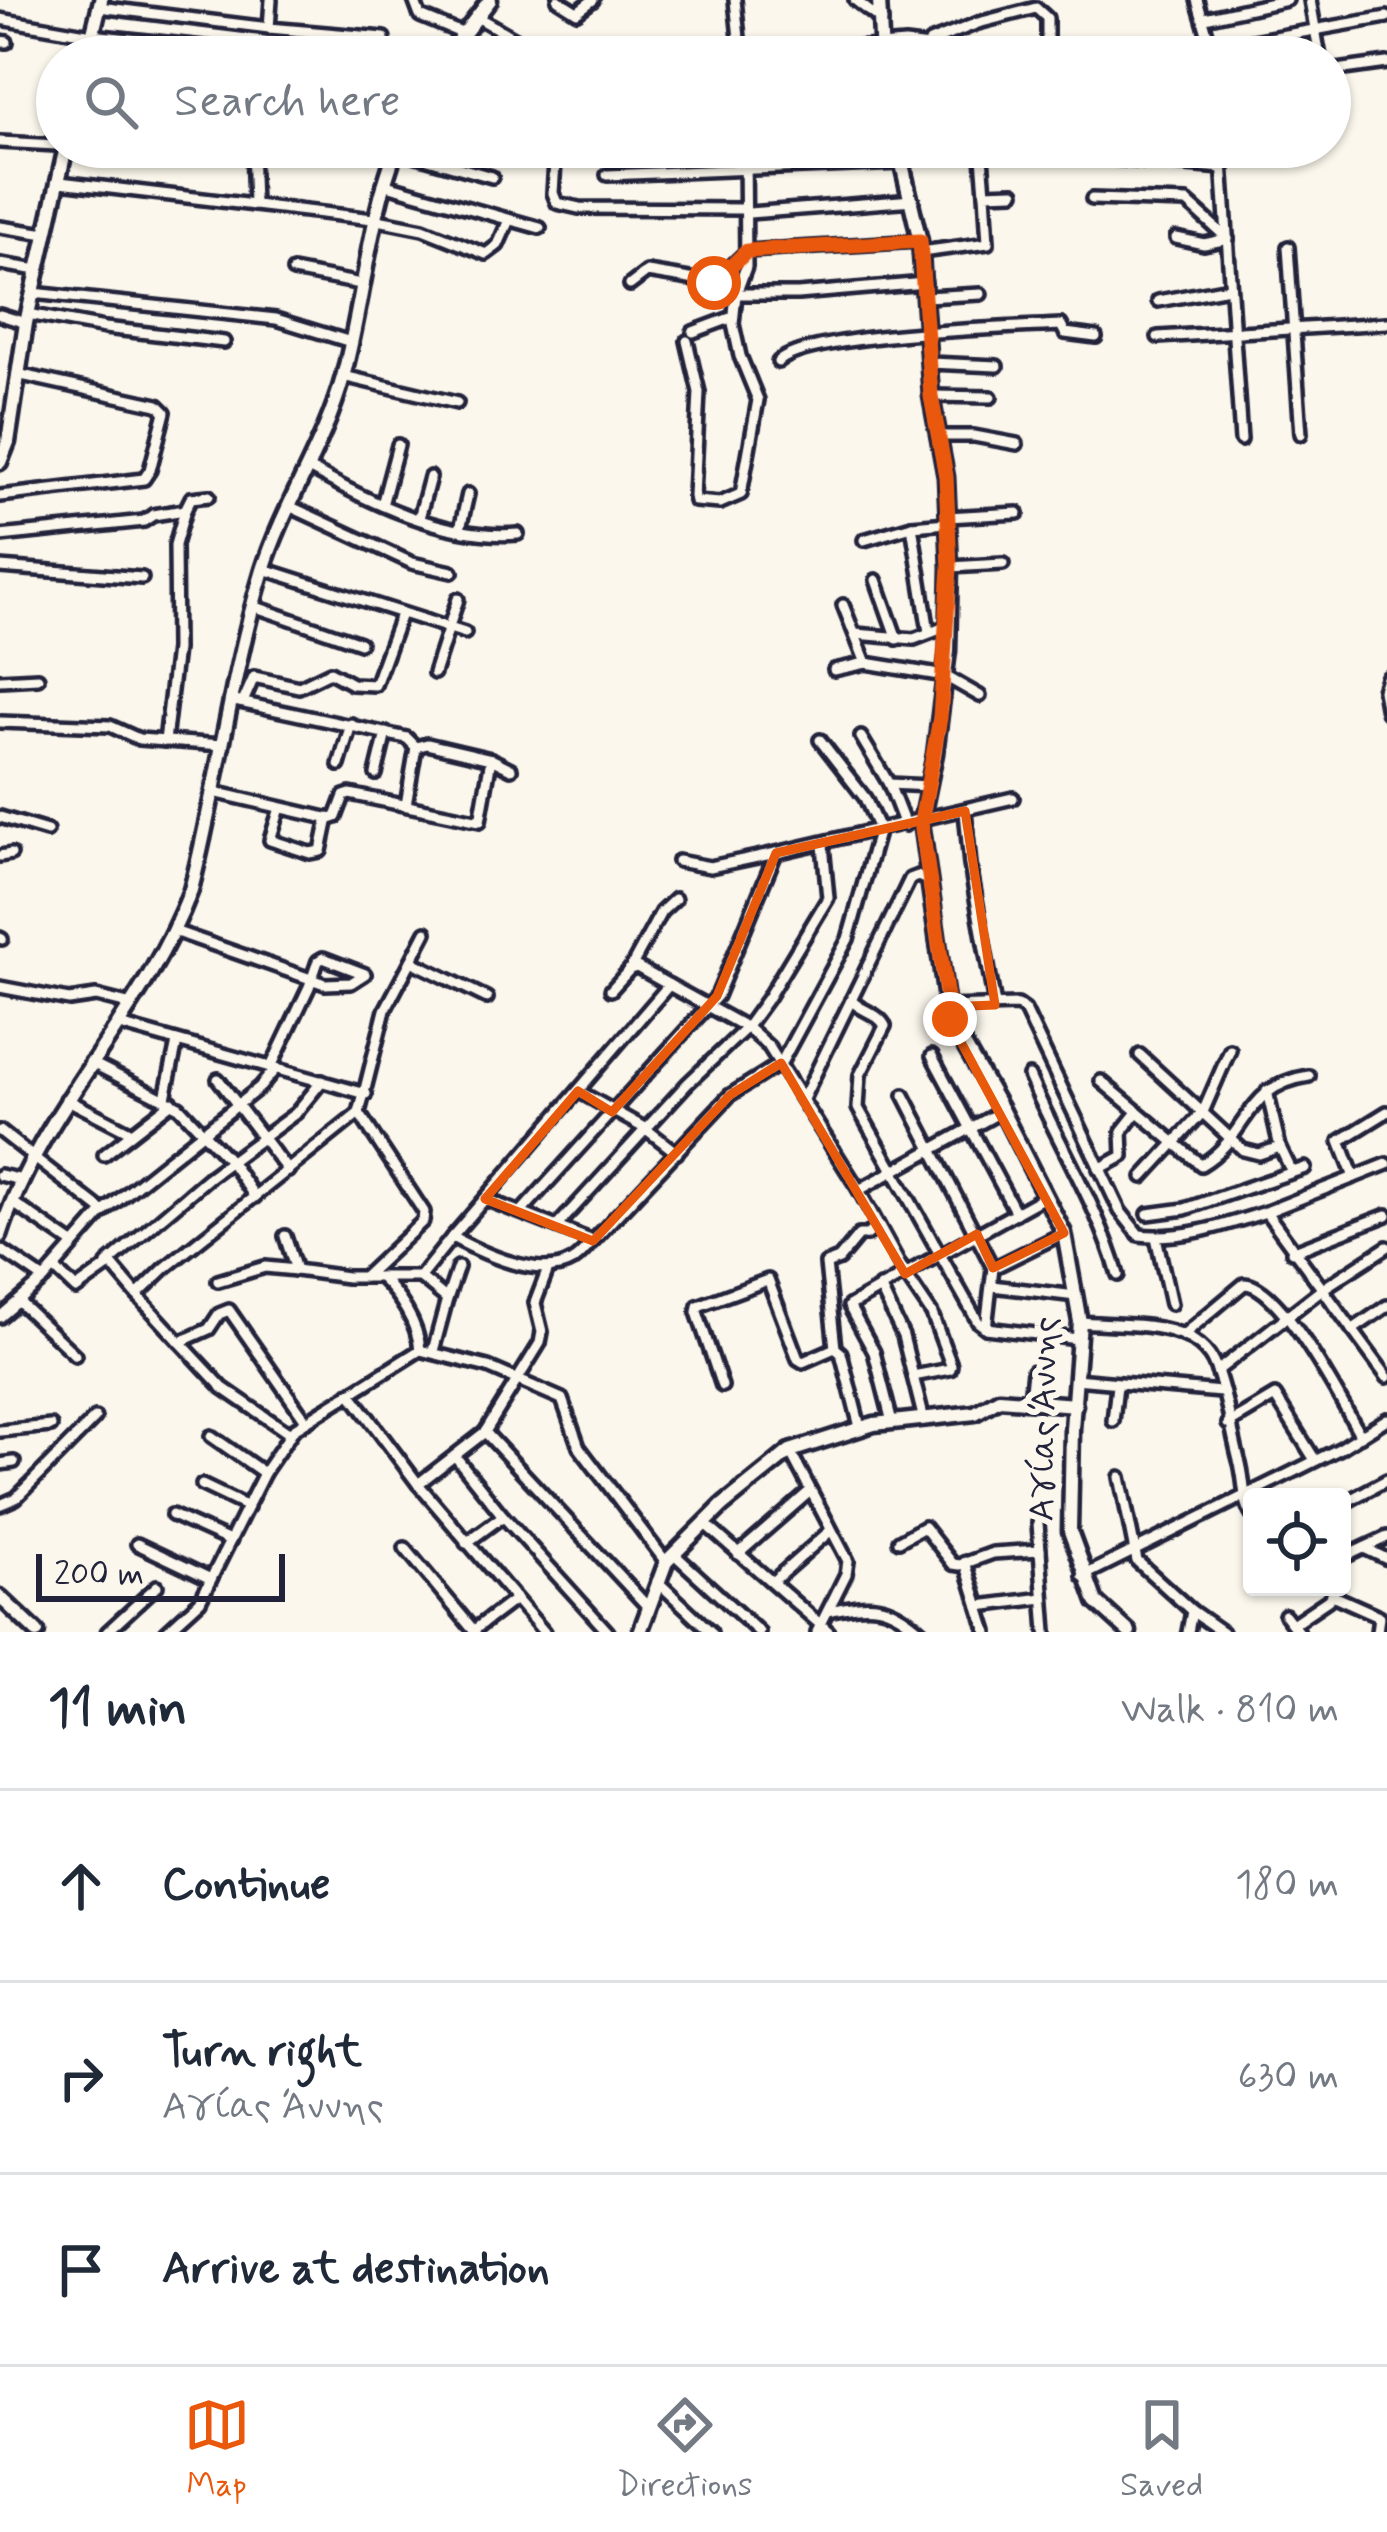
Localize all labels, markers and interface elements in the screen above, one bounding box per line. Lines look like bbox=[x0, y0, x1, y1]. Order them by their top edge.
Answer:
search box bbox=[36, 36, 1351, 168]
icon: search bbox=[78, 69, 144, 135]
text: Search here bbox=[174, 73, 401, 132]
route start bbox=[687, 256, 741, 310]
route end bbox=[923, 992, 977, 1046]
street label: Αγίας Άννης bbox=[1020, 1316, 1070, 1522]
map controls bbox=[1243, 1488, 1351, 1596]
button: locate bbox=[1243, 1488, 1351, 1596]
scale bar bbox=[36, 1548, 285, 1601]
text: 200 m bbox=[54, 1553, 144, 1597]
text: 11 min bbox=[48, 1677, 187, 1743]
text: Walk · 810 m bbox=[1121, 1685, 1339, 1736]
icon: ahead bbox=[48, 1853, 114, 1919]
text: Continue bbox=[162, 1856, 330, 1915]
text: 180 m bbox=[1235, 1860, 1339, 1911]
text: Turn right bbox=[162, 2023, 362, 2082]
icon: right bbox=[48, 2045, 114, 2111]
text: 630 m bbox=[1238, 2052, 1339, 2103]
text: Αγίας Άννης bbox=[162, 2082, 384, 2133]
icon: arrive bbox=[48, 2237, 114, 2303]
text: Arrive at destination bbox=[162, 2240, 550, 2299]
tab: Map bbox=[184, 2392, 250, 2508]
tab: Directions bbox=[617, 2392, 753, 2508]
tab: Saved bbox=[1120, 2392, 1203, 2508]

